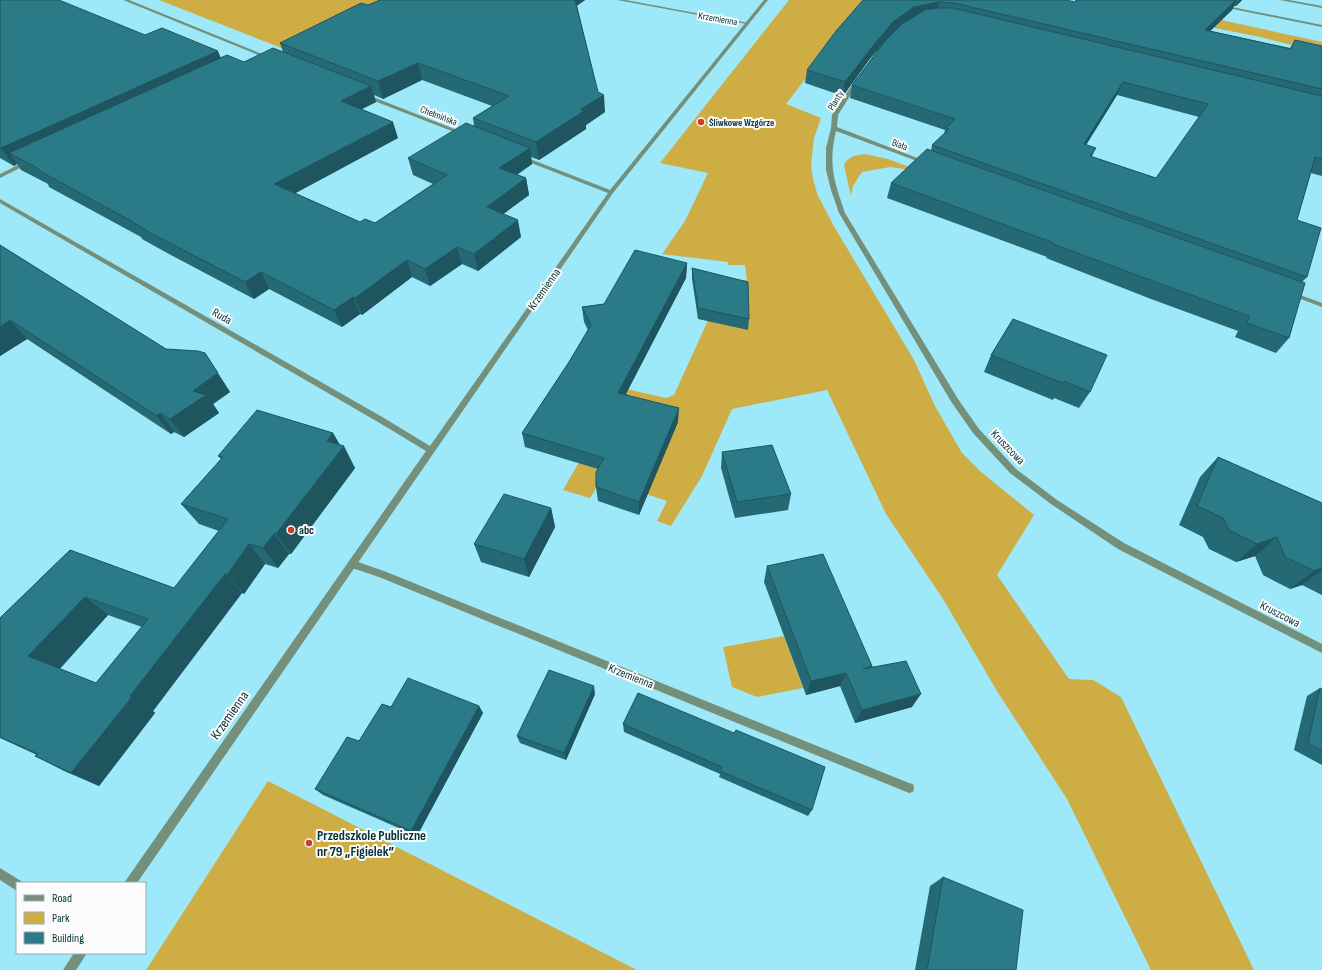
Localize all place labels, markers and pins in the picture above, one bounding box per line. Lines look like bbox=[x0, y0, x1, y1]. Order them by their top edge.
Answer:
marker: Śliwkowe Wzgórze bbox=[696, 117, 706, 127]
place label: Śliwkowe Wzgórze bbox=[709, 117, 774, 129]
place label: abc bbox=[299, 523, 314, 538]
marker: abc bbox=[286, 525, 296, 535]
place label: Przedszkole Publiczne nr 79 „Figielek” bbox=[317, 827, 426, 860]
marker: Przedszkole Publiczne nr 79 „Figielek” bbox=[304, 838, 314, 848]

